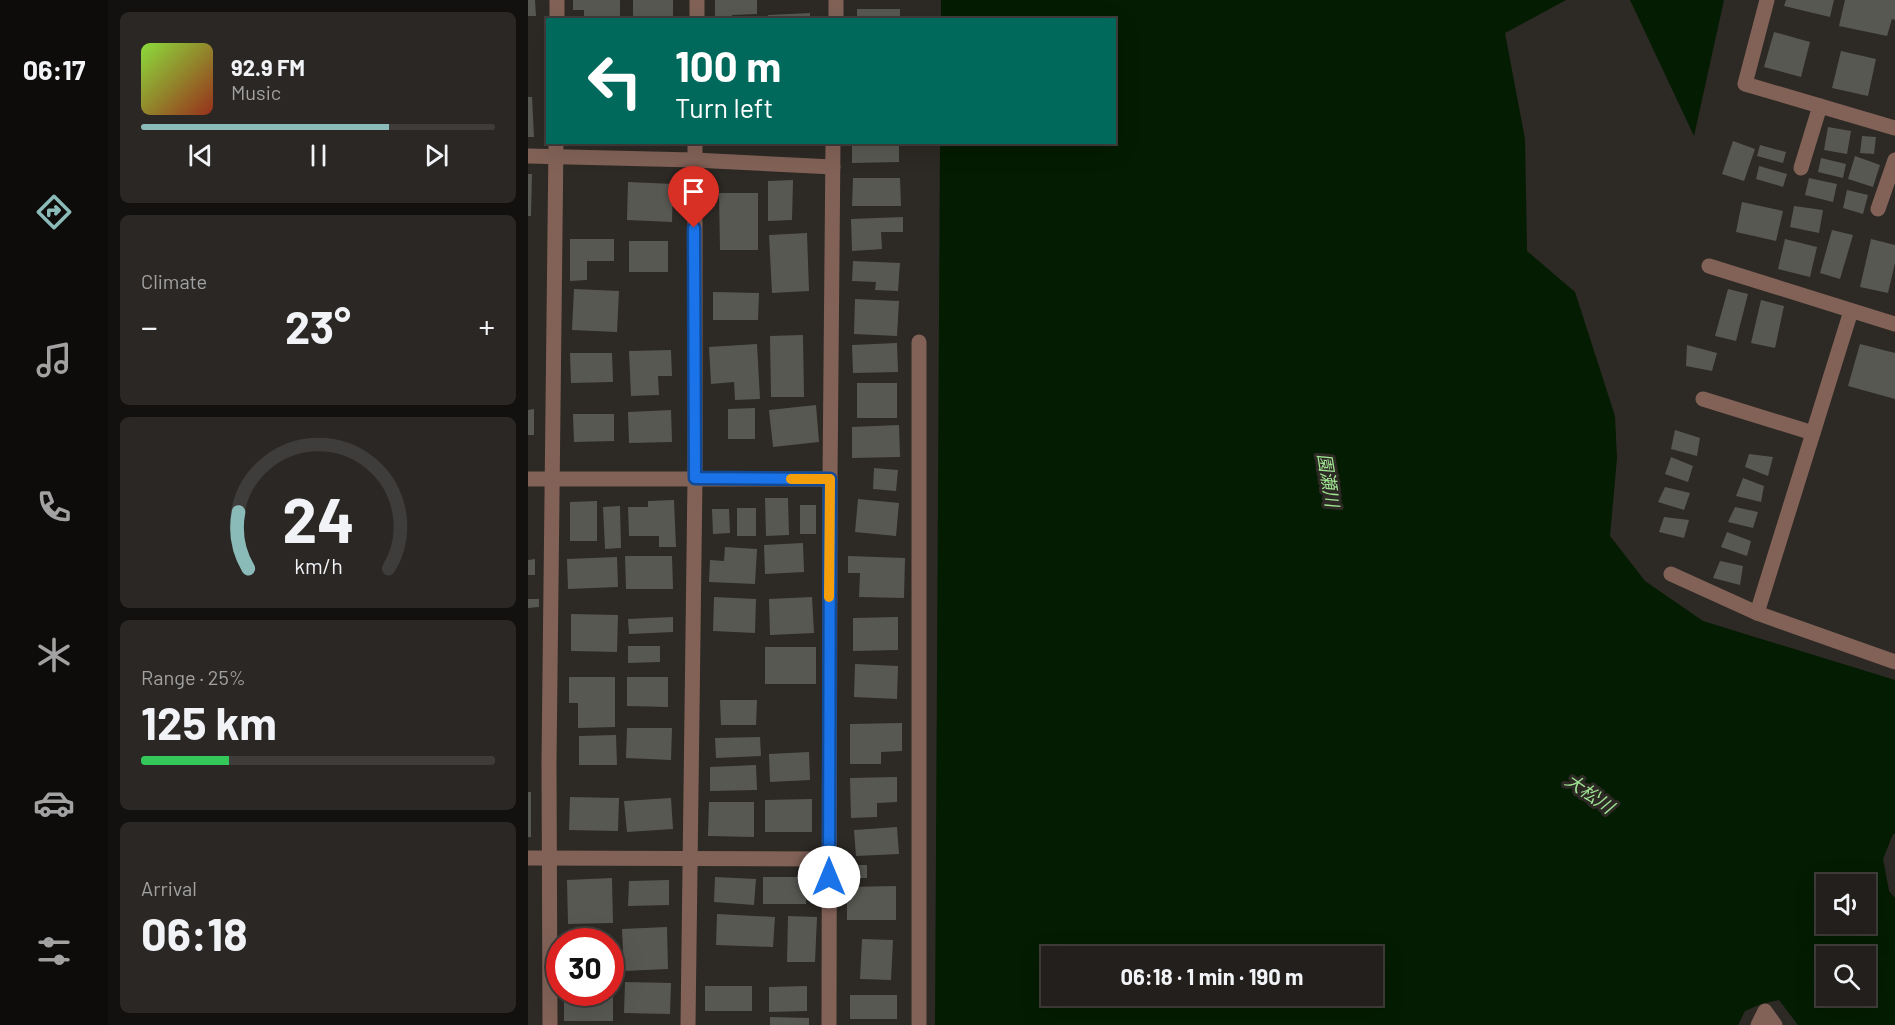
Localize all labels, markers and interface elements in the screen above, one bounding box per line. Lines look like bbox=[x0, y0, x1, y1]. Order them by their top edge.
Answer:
text: 100 m bbox=[675, 40, 781, 90]
icon: left bbox=[576, 42, 654, 120]
text: 06:17 bbox=[23, 53, 85, 85]
text: 92.9 FM bbox=[231, 54, 305, 80]
text: Music bbox=[231, 80, 281, 104]
text: Turn left bbox=[675, 91, 773, 123]
icon: previous bbox=[184, 139, 217, 172]
icon: pause bbox=[302, 139, 335, 172]
icon: next bbox=[420, 139, 453, 172]
pin bbox=[668, 166, 719, 228]
icon: arrive bbox=[677, 175, 710, 208]
icon: directions bbox=[33, 191, 75, 233]
text: Climate bbox=[141, 269, 207, 293]
text: 23° bbox=[285, 299, 351, 353]
text: − bbox=[141, 306, 158, 346]
text: + bbox=[478, 306, 495, 346]
icon: music bbox=[33, 339, 75, 381]
water label: 園瀬川 bbox=[1314, 452, 1344, 510]
text: 24 bbox=[282, 482, 354, 556]
icon: phone bbox=[33, 486, 75, 528]
text: km/h bbox=[294, 554, 342, 579]
icon: climate bbox=[33, 634, 75, 676]
text: Range · 25% bbox=[141, 665, 246, 689]
text: 125 km bbox=[141, 695, 277, 749]
water label: 大松川 bbox=[1562, 769, 1620, 819]
icon: car bbox=[33, 782, 75, 824]
position arrow bbox=[797, 845, 861, 909]
map controls bbox=[1816, 874, 1876, 1006]
button: sound bbox=[1816, 874, 1876, 934]
text: Arrival bbox=[141, 876, 197, 900]
text: 06:18 bbox=[141, 906, 247, 960]
speed limit sign: 30 bbox=[546, 928, 624, 1006]
icon: filters bbox=[33, 930, 75, 972]
button: search bbox=[1816, 946, 1876, 1006]
text: 06:18 · 1 min · 190 m bbox=[1121, 963, 1303, 989]

